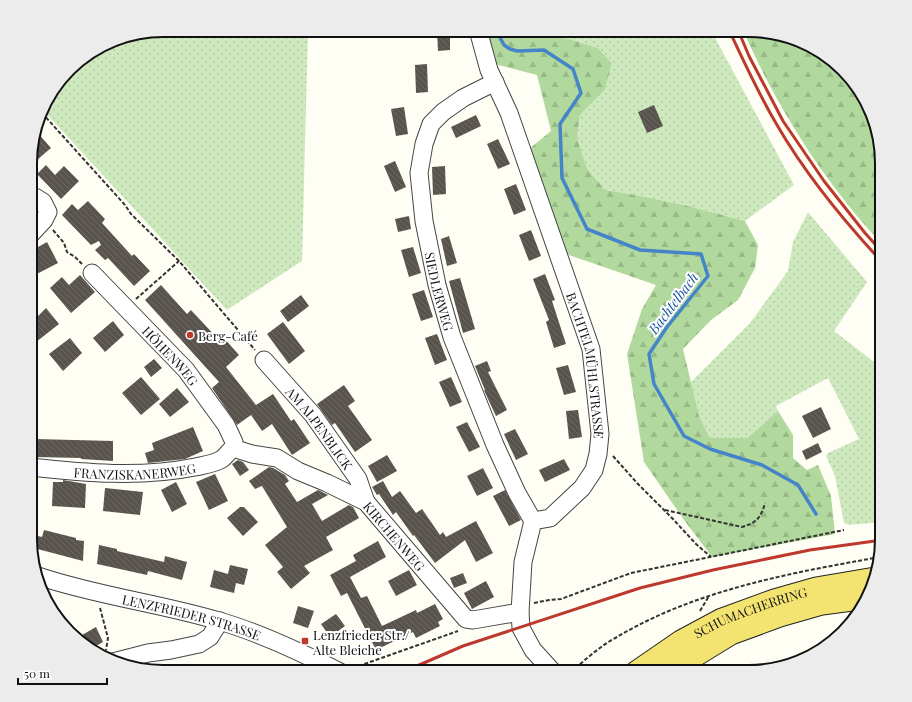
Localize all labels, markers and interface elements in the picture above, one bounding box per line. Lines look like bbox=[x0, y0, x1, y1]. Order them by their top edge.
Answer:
street label: SIEDLERWEG bbox=[422, 250, 458, 333]
water label: Bachtelbach bbox=[643, 268, 702, 338]
street label: BACHTELMÜHLSTRASSE bbox=[563, 290, 609, 440]
street label: HÖHENWEG bbox=[139, 322, 203, 388]
place label: Berg-Café bbox=[198, 327, 258, 344]
marker: Berg-Café bbox=[185, 330, 195, 340]
street label: AM ALPENBLICK bbox=[282, 382, 357, 473]
street label: FRANZISKANERWEG bbox=[73, 459, 197, 482]
street label: KIRCHENWEG bbox=[360, 497, 429, 574]
street label: SCHUMACHERRING bbox=[690, 583, 809, 641]
street label: LENZFRIEDER STRASSE bbox=[121, 590, 264, 643]
place label: Lenzfrieder Str./ Alte Bleiche bbox=[312, 626, 410, 658]
marker: Lenzfrieder Str./ Alte Bleiche bbox=[300, 636, 310, 646]
scale bar bbox=[18, 660, 107, 686]
text: 50 m bbox=[24, 665, 50, 681]

